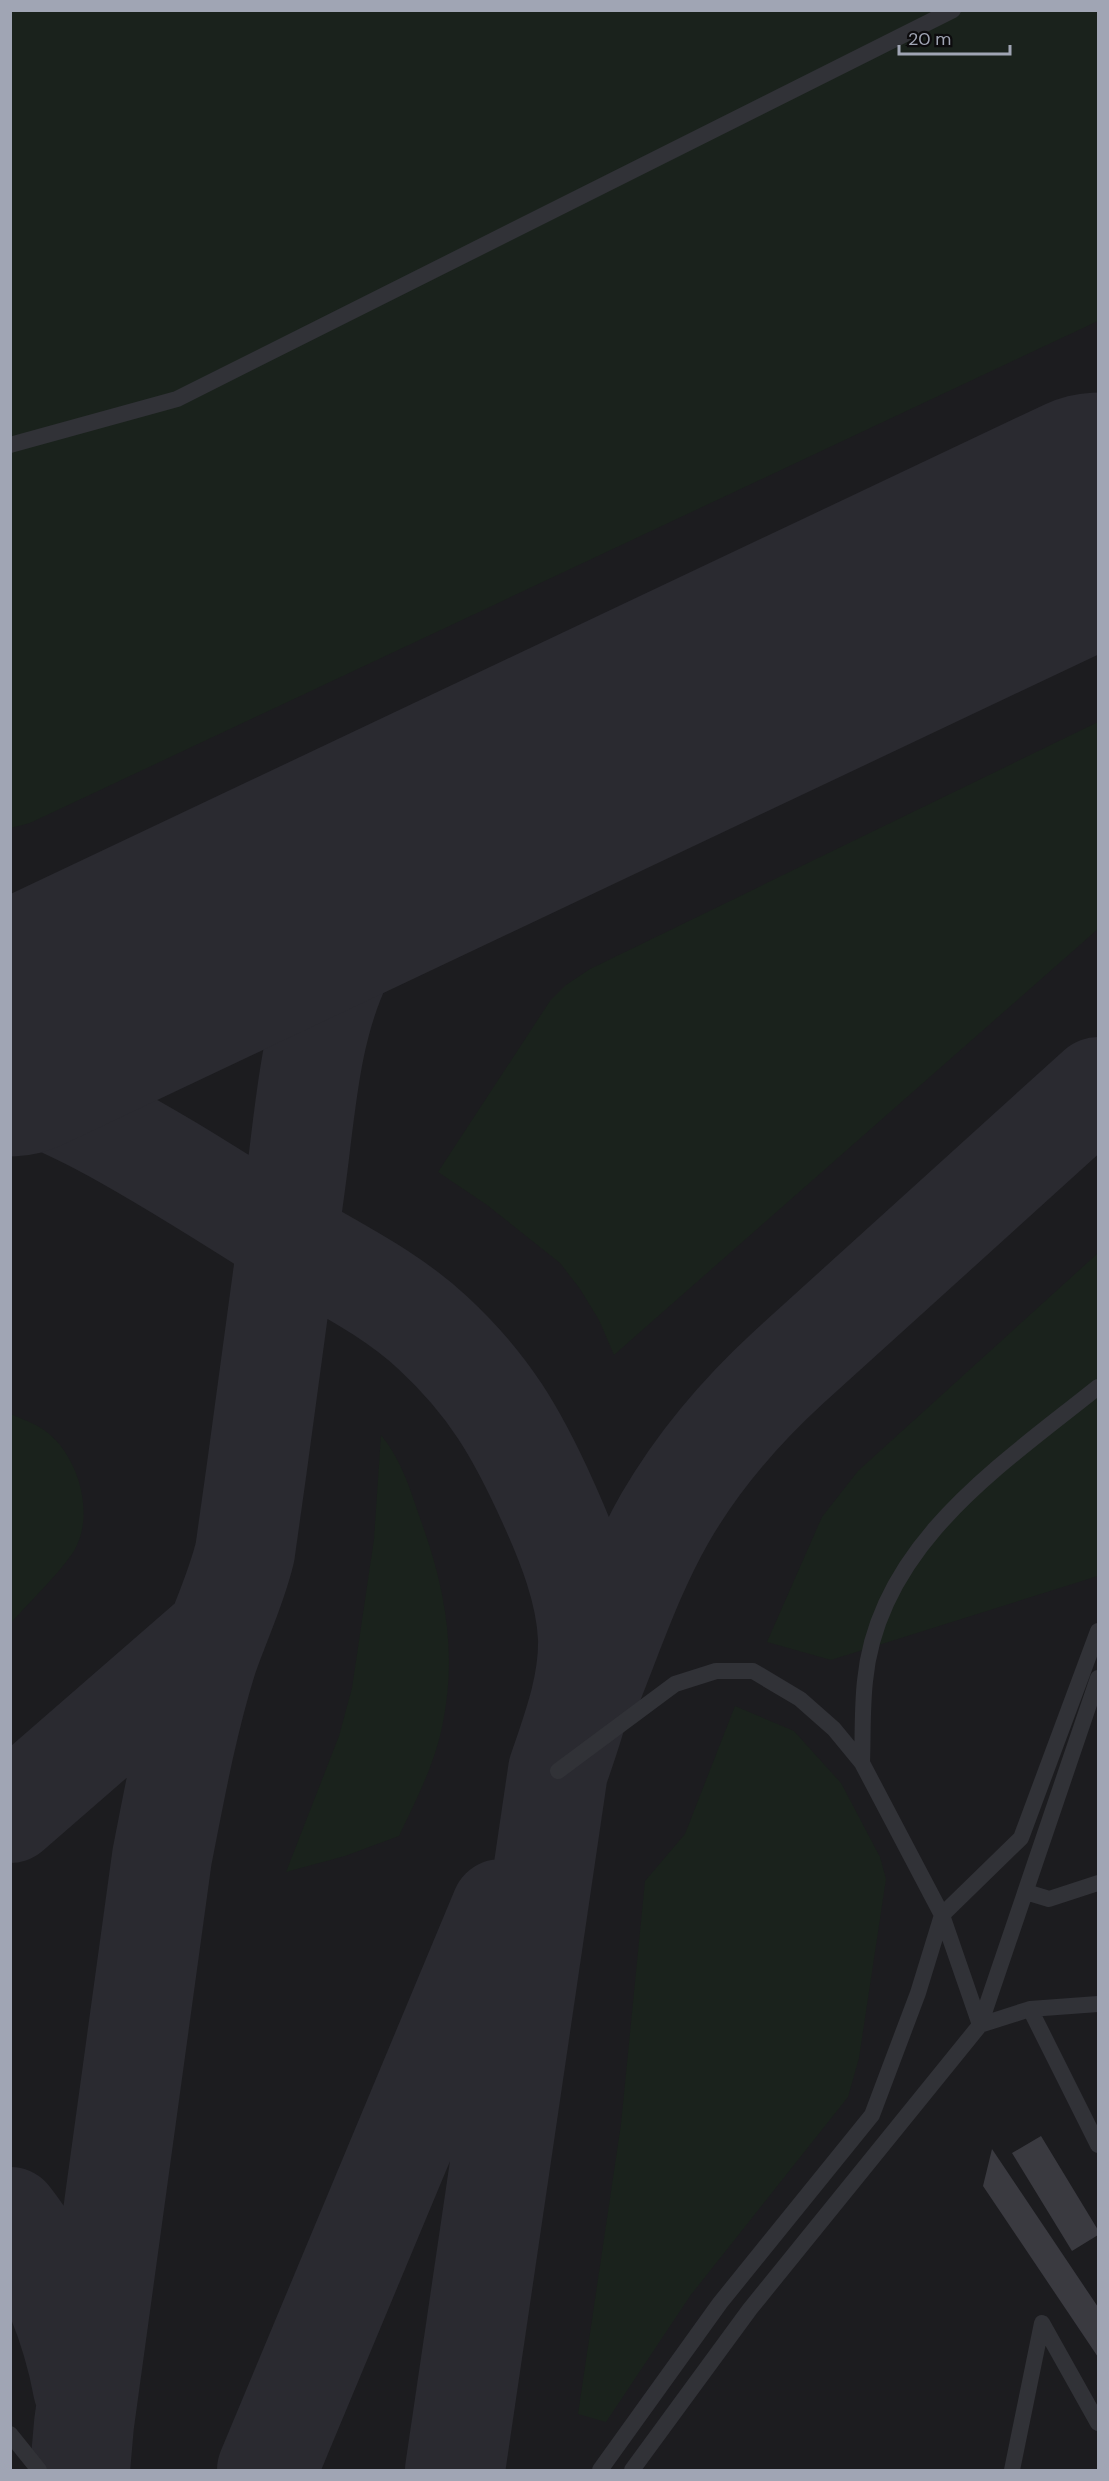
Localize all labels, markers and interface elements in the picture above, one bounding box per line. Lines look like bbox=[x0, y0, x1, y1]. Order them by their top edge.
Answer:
scale bar bbox=[899, 18, 1010, 56]
text: 20 m bbox=[908, 27, 951, 51]

